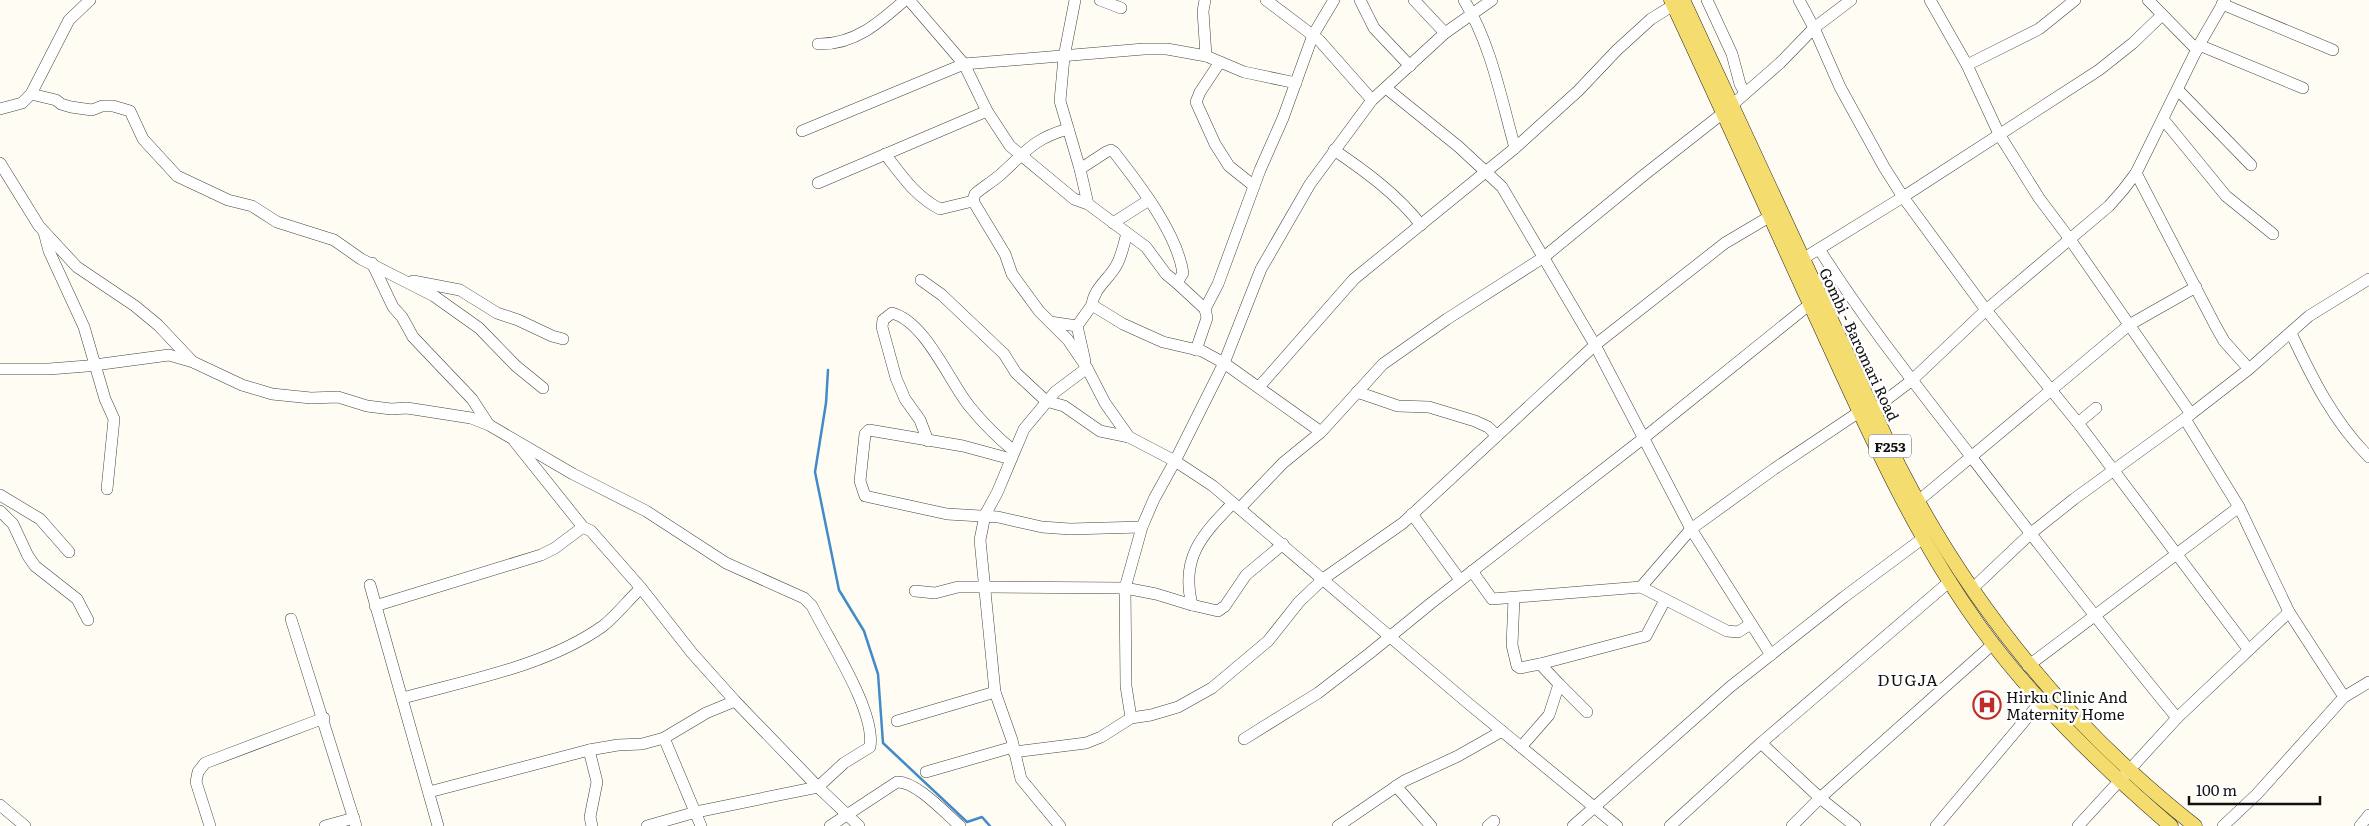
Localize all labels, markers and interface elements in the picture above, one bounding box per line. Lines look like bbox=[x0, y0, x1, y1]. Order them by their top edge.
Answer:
street label: Gombi - Baromari Road bbox=[1814, 264, 1906, 424]
road number: F253 bbox=[1869, 434, 1911, 458]
district label: DUGJA bbox=[1877, 667, 1939, 691]
place label: Hirku Clinic And Maternity Home bbox=[2006, 685, 2127, 725]
hospital icon: Hirku Clinic And Maternity Home bbox=[1972, 690, 2002, 720]
scale bar bbox=[2189, 774, 2320, 806]
text: 100 m bbox=[2196, 778, 2237, 801]

